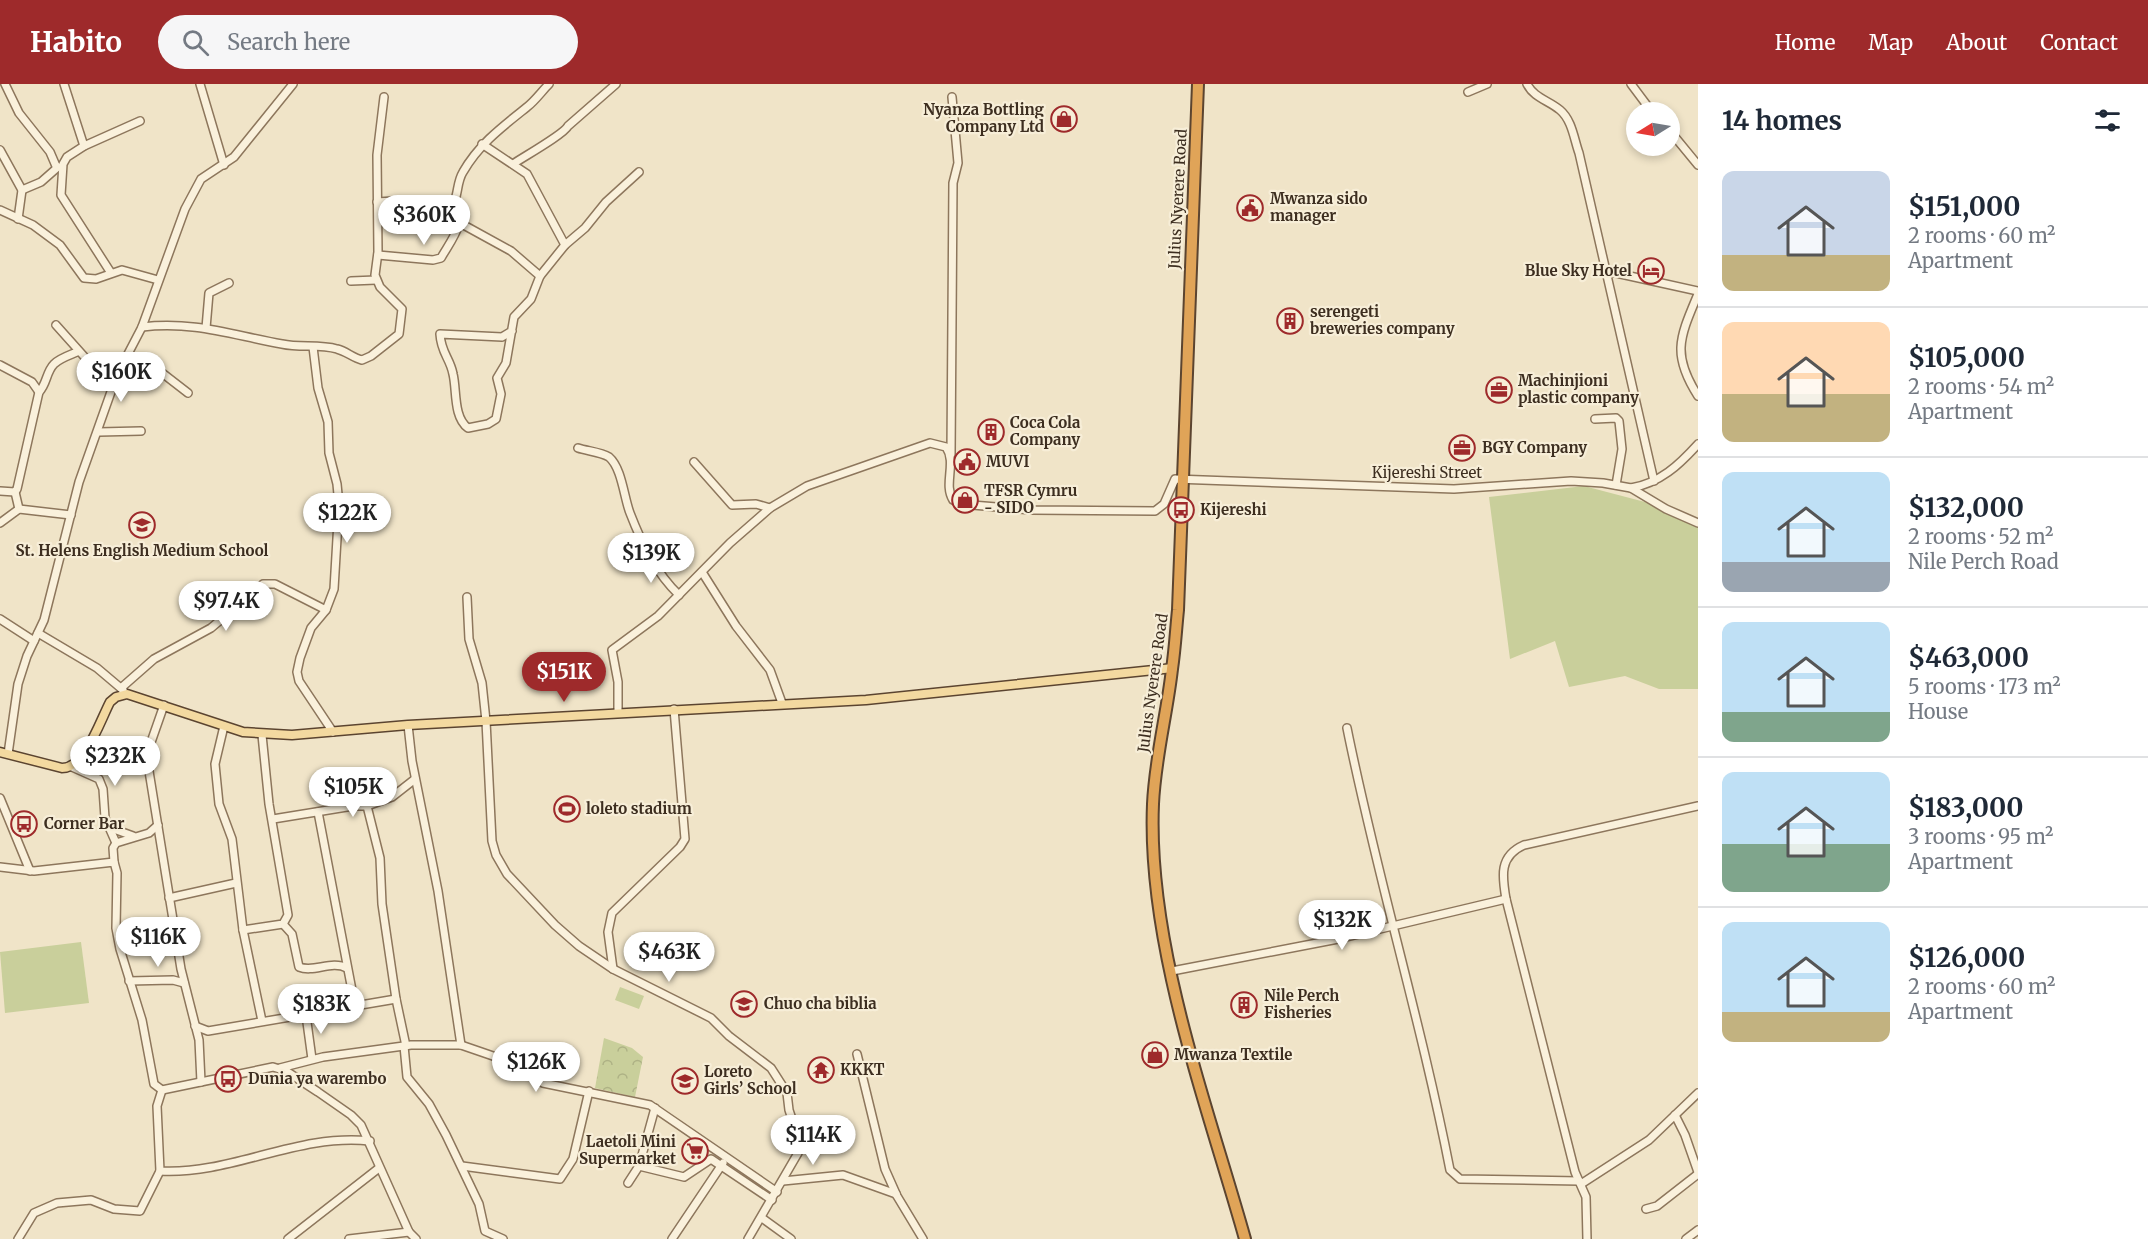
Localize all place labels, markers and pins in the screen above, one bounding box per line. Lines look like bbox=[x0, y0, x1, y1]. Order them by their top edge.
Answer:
place label: Nyanza Bottling Company Ltd bbox=[923, 100, 1045, 136]
shop icon: Nyanza Bottling Company Ltd bbox=[1049, 104, 1079, 134]
place label: Mwanza sido manager bbox=[1270, 189, 1368, 225]
public building icon: Mwanza sido manager bbox=[1235, 193, 1265, 223]
pin: $360K bbox=[382, 195, 466, 246]
hotel icon: Blue Sky Hotel bbox=[1636, 256, 1666, 286]
place label: Blue Sky Hotel bbox=[1525, 261, 1632, 280]
place label: serengeti breweries company bbox=[1310, 302, 1455, 338]
building icon: serengeti breweries company bbox=[1275, 306, 1305, 336]
pin: $160K bbox=[79, 352, 163, 403]
place label: Machinjioni plastic company bbox=[1518, 371, 1639, 407]
office icon: Machinjioni plastic company bbox=[1484, 375, 1514, 405]
place label: Coca Cola Company bbox=[1010, 413, 1081, 449]
building icon: Coca Cola Company bbox=[976, 417, 1006, 447]
office icon: BGY Company bbox=[1447, 433, 1477, 463]
place label: BGY Company bbox=[1482, 438, 1587, 457]
public building icon: MUVI bbox=[952, 447, 982, 477]
place label: MUVI bbox=[986, 452, 1029, 471]
place label: TFSR Cymru - SIDO bbox=[984, 481, 1078, 517]
shop icon: TFSR Cymru - SIDO bbox=[950, 485, 980, 515]
pin: $122K bbox=[305, 493, 389, 544]
bus stop icon: Kijereshi bbox=[1166, 495, 1196, 525]
place label: Kijereshi bbox=[1200, 500, 1267, 519]
school or university icon: St. Helens English Medium School bbox=[127, 510, 157, 540]
pin: $139K bbox=[609, 533, 693, 584]
place label: St. Helens English Medium School bbox=[16, 541, 269, 560]
pin: $97.4K bbox=[177, 581, 275, 632]
pin: $151K bbox=[522, 652, 606, 703]
pin: $232K bbox=[73, 736, 157, 787]
pin: $105K bbox=[311, 767, 395, 818]
sports icon: loleto stadium bbox=[552, 794, 582, 824]
place label: loleto stadium bbox=[586, 799, 692, 818]
bus stop icon: Corner Bar bbox=[9, 809, 39, 839]
place label: Corner Bar bbox=[44, 814, 125, 833]
pin: $132K bbox=[1300, 900, 1384, 951]
pin: $116K bbox=[116, 917, 200, 968]
pin: $463K bbox=[627, 932, 711, 983]
pin: $183K bbox=[279, 984, 363, 1035]
place label: Nile Perch Fisheries bbox=[1264, 986, 1339, 1022]
school or university icon: Chuo cha biblia bbox=[729, 989, 759, 1019]
building icon: Nile Perch Fisheries bbox=[1229, 990, 1259, 1020]
place label: Chuo cha biblia bbox=[764, 994, 877, 1013]
shop icon: Mwanza Textile bbox=[1140, 1040, 1170, 1070]
pin: $126K bbox=[494, 1042, 578, 1093]
place label: Mwanza Textile bbox=[1174, 1045, 1292, 1064]
temple icon: KKKT bbox=[806, 1055, 836, 1085]
place label: KKKT bbox=[840, 1060, 885, 1079]
place label: Loreto Girls’ School bbox=[704, 1062, 797, 1098]
bus stop icon: Dunia ya warembo bbox=[213, 1064, 243, 1094]
school or university icon: Loreto Girls’ School bbox=[670, 1066, 700, 1096]
place label: Dunia ya warembo bbox=[248, 1069, 387, 1088]
pin: $114K bbox=[771, 1115, 855, 1166]
place label: Laetoli Mini Supermarket bbox=[579, 1132, 676, 1168]
supermarket icon: Laetoli Mini Supermarket bbox=[680, 1136, 710, 1166]

